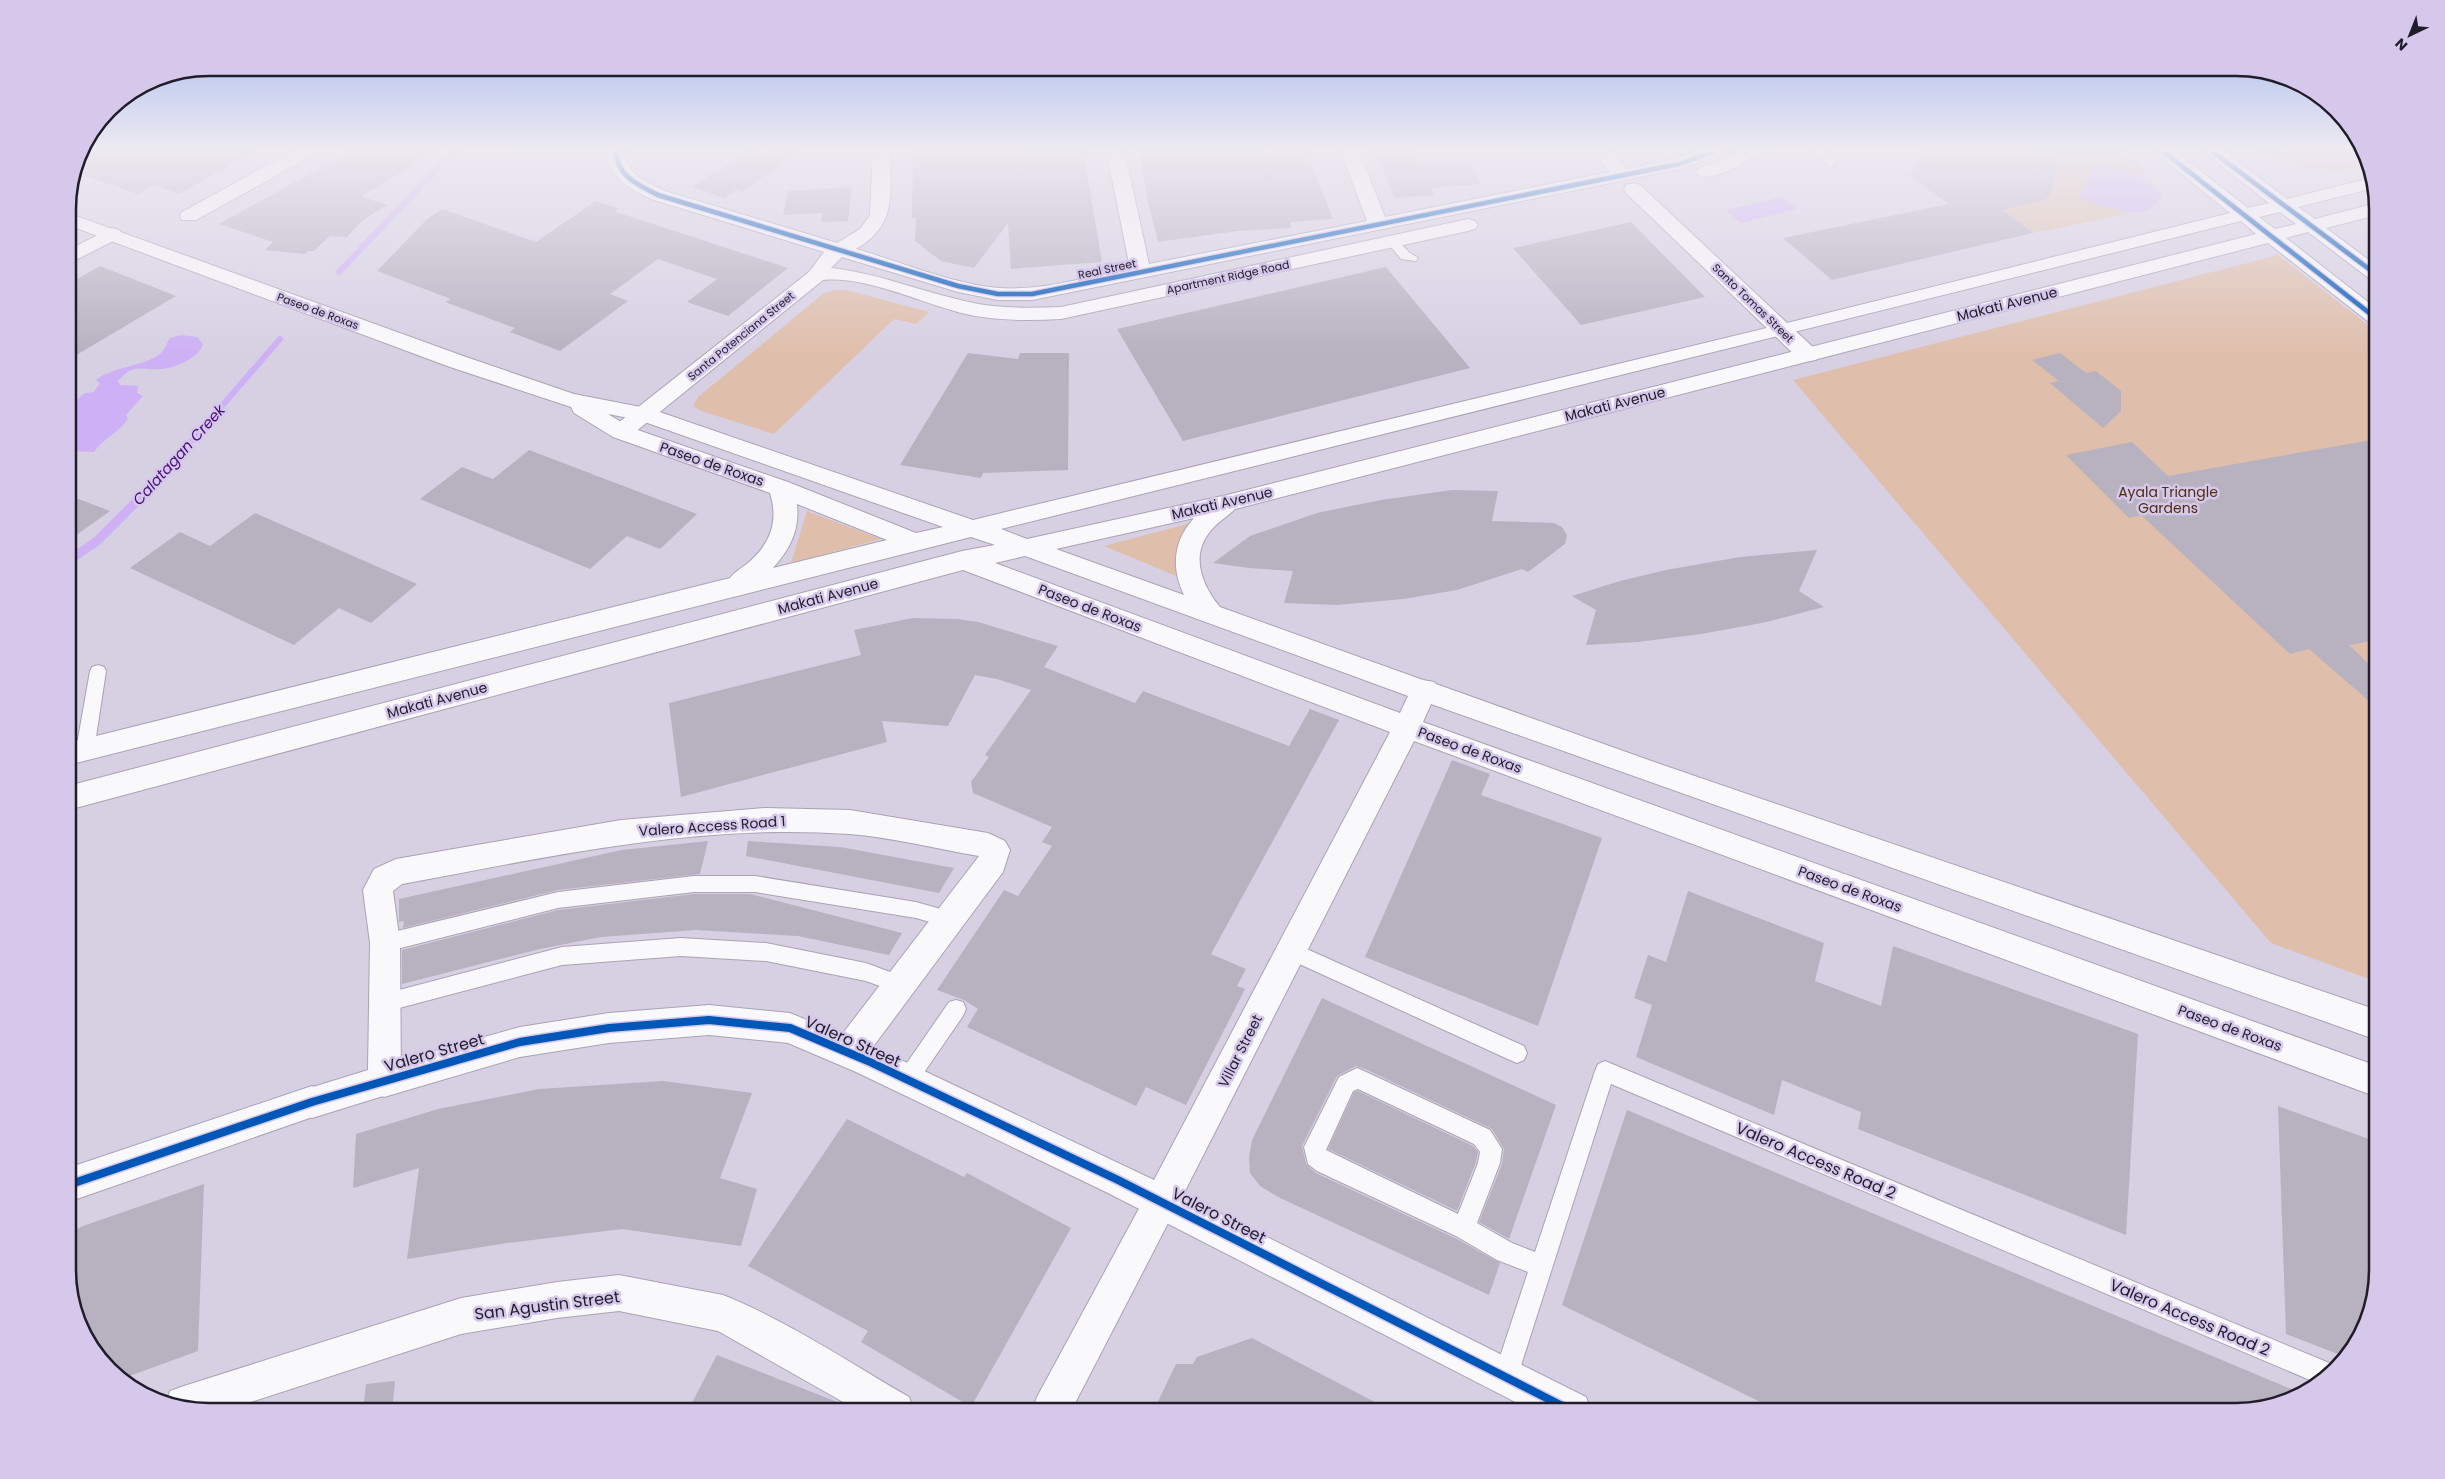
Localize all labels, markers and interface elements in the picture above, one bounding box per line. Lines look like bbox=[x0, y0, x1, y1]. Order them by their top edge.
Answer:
north arrow bbox=[2385, 10, 2435, 60]
text: N bbox=[2390, 34, 2412, 55]
street label: Real Street bbox=[1077, 255, 1137, 283]
street label: Apartment Ridge Road bbox=[1165, 256, 1291, 298]
street label: Santo Tomas Street bbox=[1709, 260, 1797, 346]
street label: Makati Avenue bbox=[1955, 282, 2060, 326]
street label: Santa Potenciana Street bbox=[684, 288, 798, 384]
street label: Paseo de Roxas bbox=[275, 289, 361, 333]
street label: Makati Avenue bbox=[1563, 382, 1668, 426]
water label: Calatagan Creek bbox=[128, 399, 230, 510]
street label: Paseo de Roxas bbox=[657, 437, 767, 491]
street label: Makati Avenue bbox=[1170, 482, 1275, 524]
park label: Ayala Triangle Gardens bbox=[2118, 482, 2218, 518]
street label: Makati Avenue bbox=[776, 573, 881, 619]
street label: Paseo de Roxas bbox=[1035, 579, 1145, 637]
street label: Makati Avenue bbox=[385, 677, 490, 723]
street label: Paseo de Roxas bbox=[1415, 722, 1525, 778]
street label: Valero Access Road 1 bbox=[638, 811, 786, 841]
street label: Paseo de Roxas bbox=[1795, 861, 1905, 917]
street label: Paseo de Roxas bbox=[2175, 1000, 2285, 1056]
street label: Valero Street bbox=[801, 1010, 905, 1073]
street label: Villar Street bbox=[1213, 1011, 1267, 1091]
street label: Valero Street bbox=[382, 1027, 487, 1078]
street label: Valero Access Road 2 bbox=[1732, 1116, 1900, 1205]
street label: Valero Street bbox=[1168, 1182, 1270, 1249]
street label: Valero Access Road 2 bbox=[2106, 1273, 2274, 1362]
street label: San Agustin Street bbox=[473, 1285, 621, 1326]

